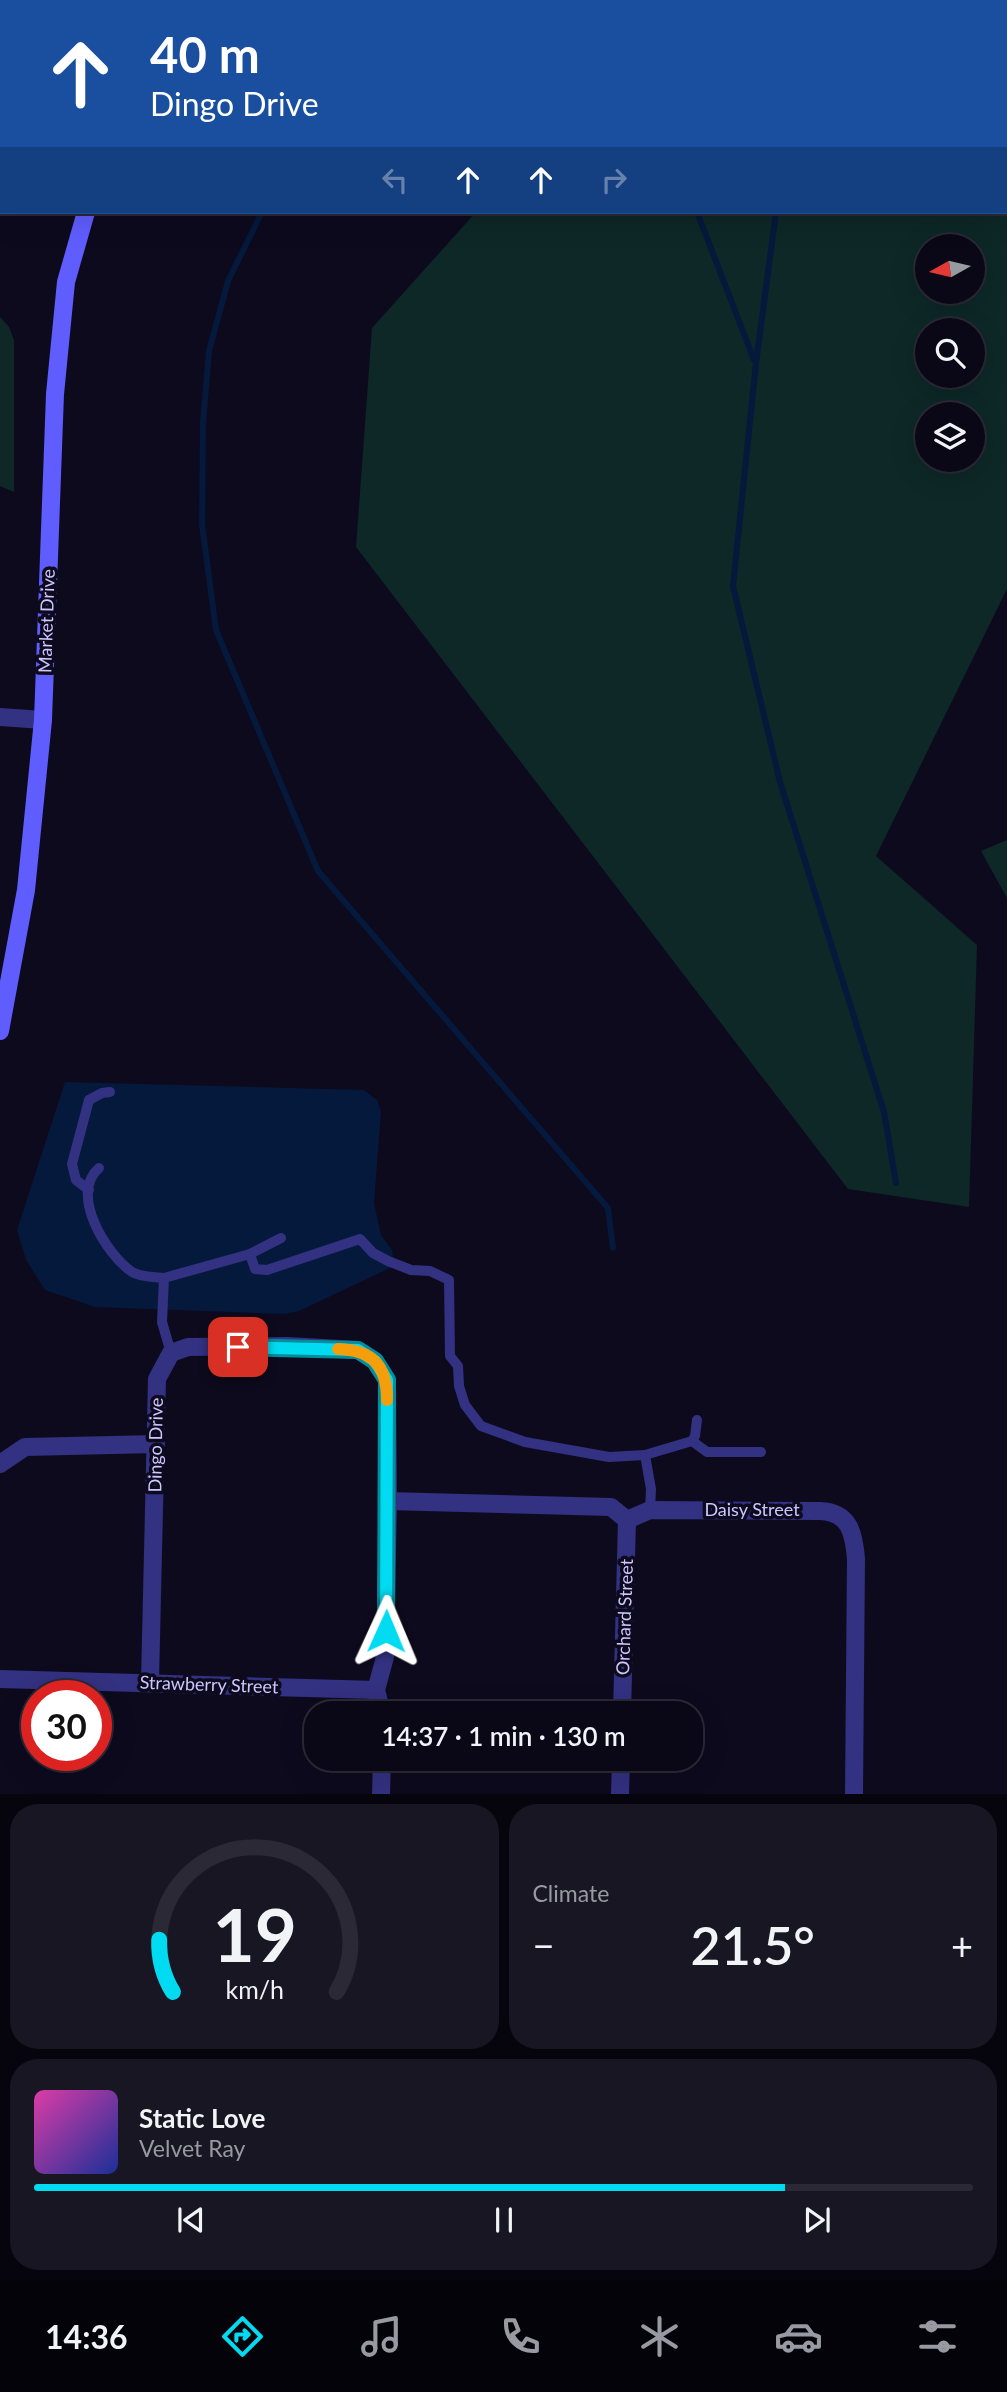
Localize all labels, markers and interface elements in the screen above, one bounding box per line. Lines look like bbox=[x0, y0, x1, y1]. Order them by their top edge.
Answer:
text: 40 m bbox=[150, 25, 260, 83]
icon: ahead bbox=[35, 28, 126, 119]
text: Dingo Drive bbox=[150, 84, 319, 123]
icon: left bbox=[376, 161, 414, 199]
icon: ahead bbox=[449, 161, 487, 199]
icon: ahead bbox=[522, 161, 560, 199]
icon: right bbox=[595, 161, 633, 199]
north arrow bbox=[915, 234, 985, 304]
map controls bbox=[915, 234, 985, 472]
button: search bbox=[915, 318, 985, 388]
button: layers bbox=[915, 402, 985, 472]
street label: Market Drive bbox=[33, 569, 59, 673]
pin bbox=[208, 1317, 268, 1377]
icon: arrive bbox=[219, 1328, 257, 1366]
street label: Dingo Drive bbox=[143, 1397, 167, 1493]
street label: Daisy Street bbox=[704, 1498, 800, 1520]
street label: Orchard Street bbox=[611, 1558, 637, 1675]
position arrow bbox=[349, 1594, 423, 1668]
street label: Strawberry Street bbox=[139, 1671, 279, 1697]
speed limit sign: 30 bbox=[21, 1680, 112, 1771]
text: 14:37 · 1 min · 130 m bbox=[381, 1720, 626, 1752]
text: Climate bbox=[533, 1879, 609, 1907]
text: 19 bbox=[212, 1891, 296, 1979]
text: 21.5° bbox=[691, 1914, 815, 1976]
text: − bbox=[533, 1922, 555, 1968]
text: + bbox=[951, 1922, 973, 1968]
text: km/h bbox=[225, 1974, 284, 2004]
text: Static Love bbox=[139, 2102, 266, 2134]
text: Velvet Ray bbox=[139, 2134, 245, 2162]
icon: previous bbox=[172, 2201, 210, 2239]
icon: pause bbox=[485, 2201, 523, 2239]
icon: next bbox=[798, 2201, 836, 2239]
icon: directions bbox=[218, 2312, 267, 2361]
icon: music bbox=[357, 2312, 406, 2361]
icon: phone bbox=[496, 2312, 545, 2361]
icon: climate bbox=[635, 2312, 684, 2361]
icon: car bbox=[774, 2312, 823, 2361]
icon: filters bbox=[913, 2312, 962, 2361]
text: 14:36 bbox=[45, 2317, 128, 2356]

